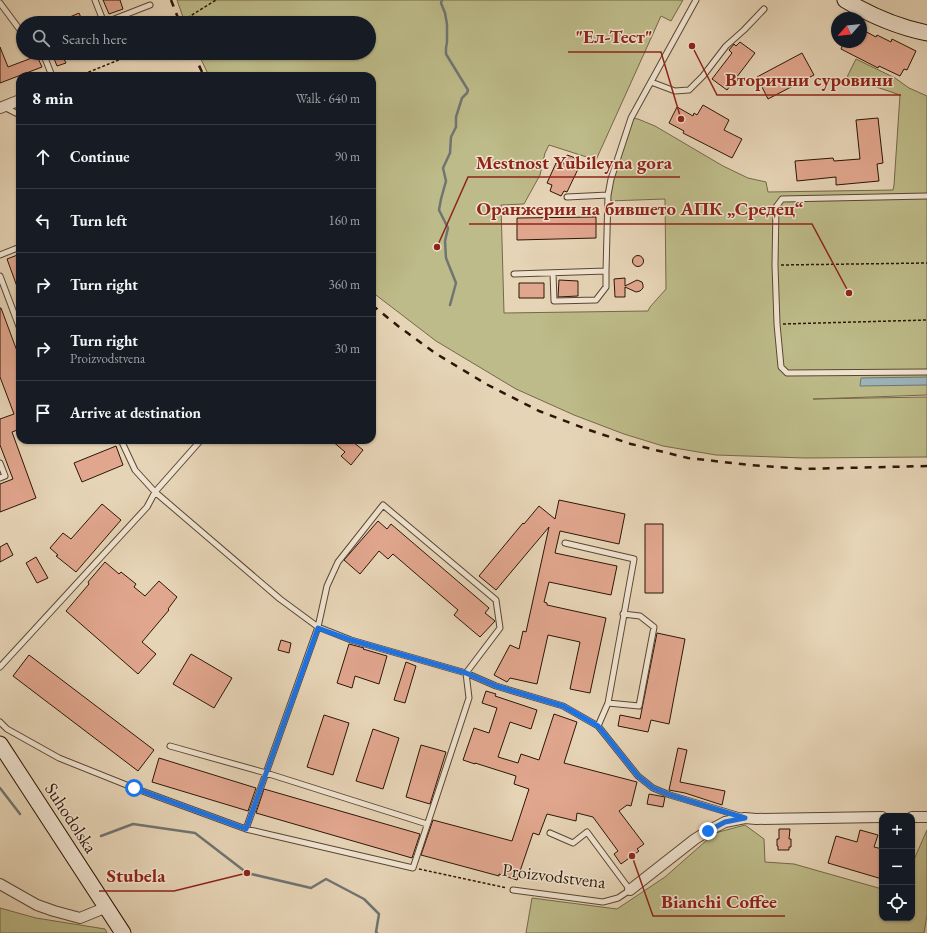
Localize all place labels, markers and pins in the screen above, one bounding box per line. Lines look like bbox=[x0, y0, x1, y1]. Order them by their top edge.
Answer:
callout: "Ел-Тест" bbox=[568, 21, 661, 52]
callout: Вторични суровини bbox=[717, 64, 901, 95]
callout: Mestnost Yubileyna gora bbox=[468, 146, 680, 177]
callout: Оранжерии на бившето АПК „Средец“ bbox=[469, 193, 812, 224]
callout: Stubela bbox=[99, 860, 174, 891]
callout: Bianchi Coffee bbox=[653, 885, 785, 916]

